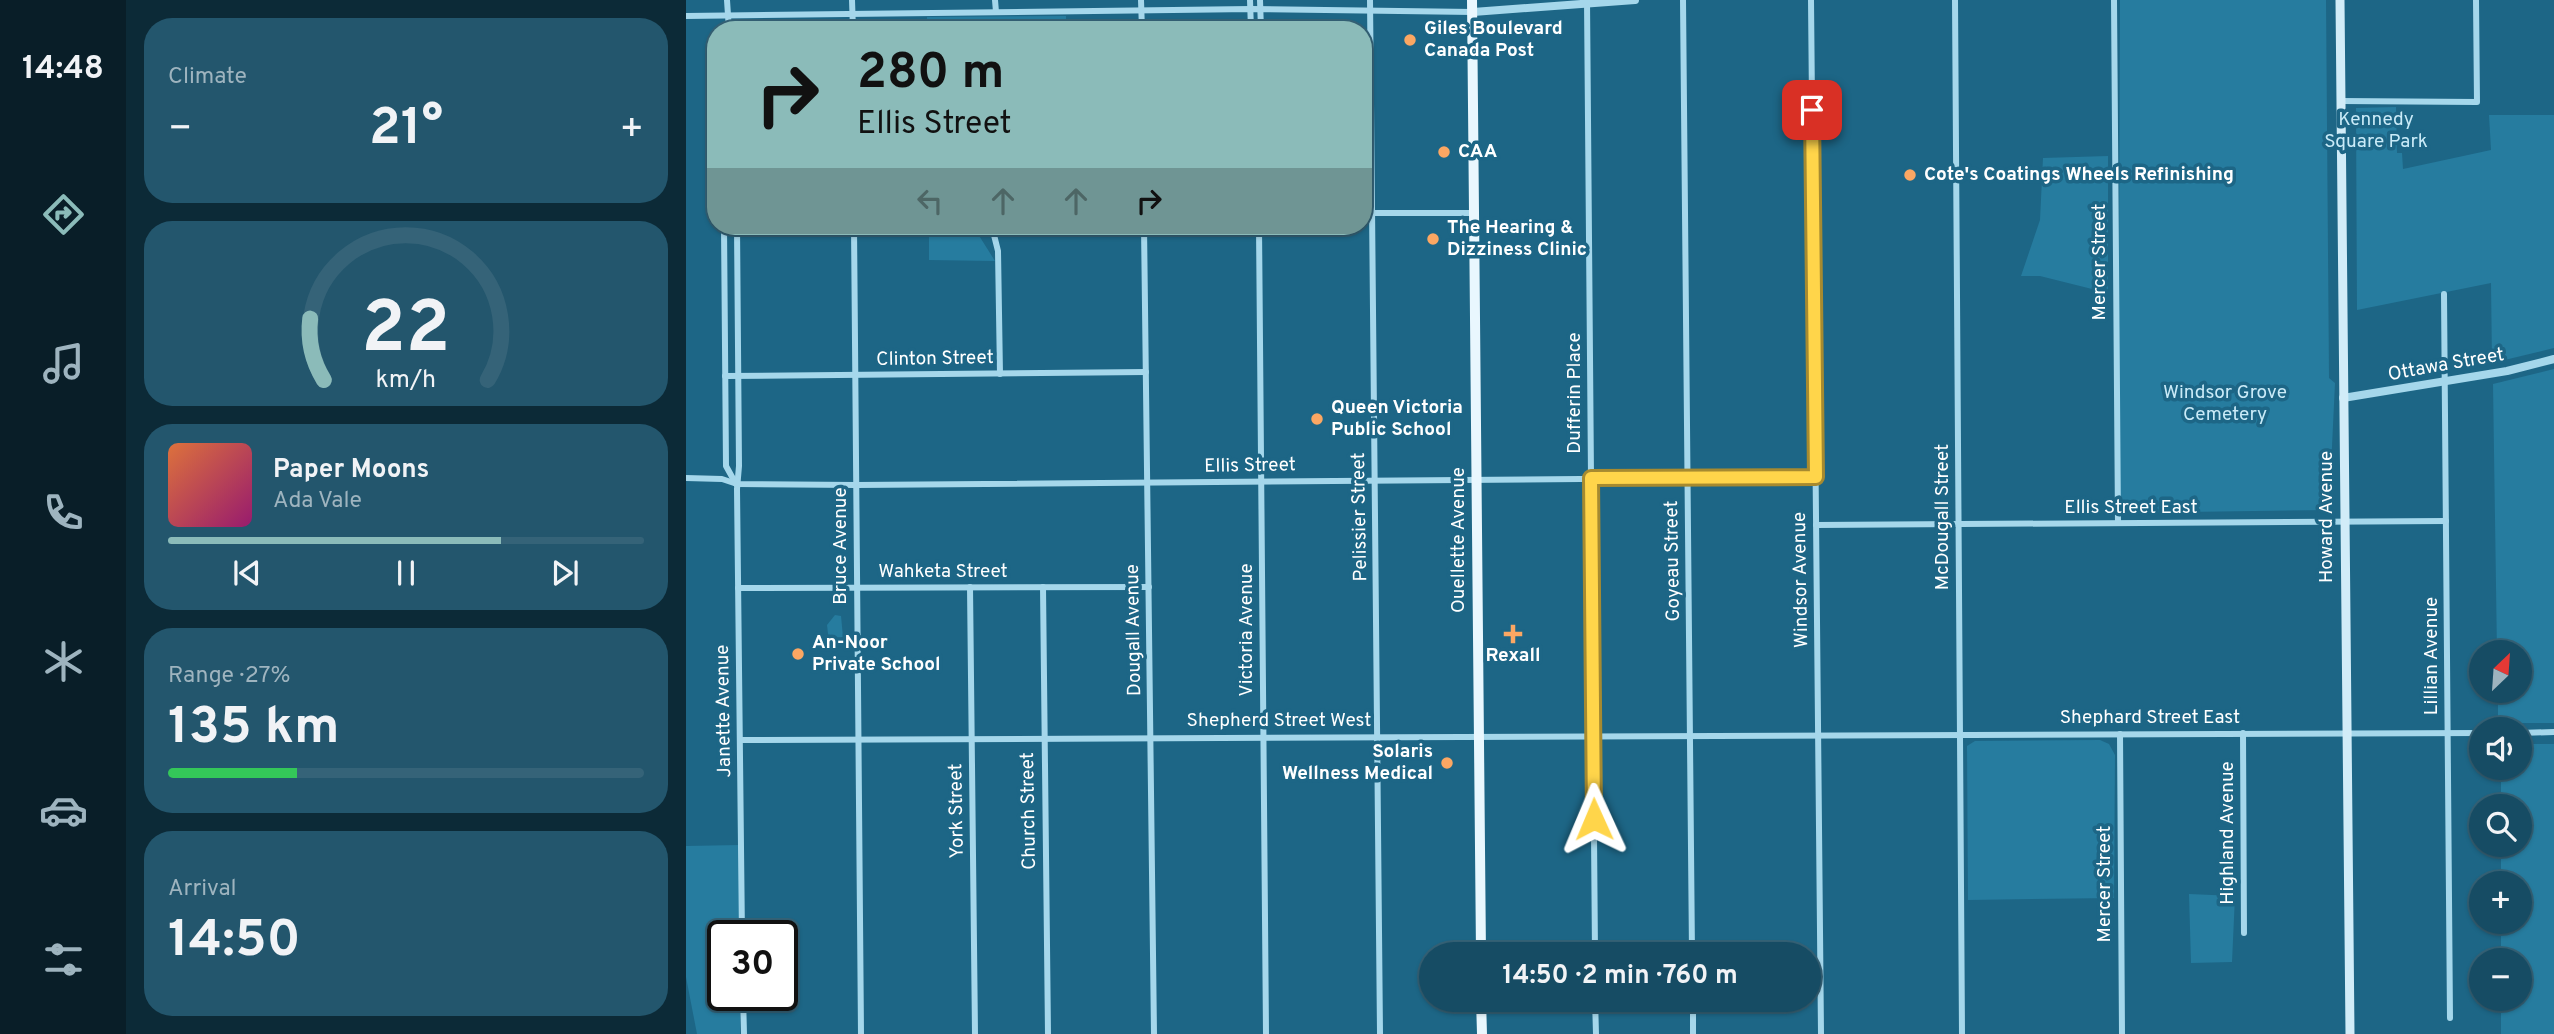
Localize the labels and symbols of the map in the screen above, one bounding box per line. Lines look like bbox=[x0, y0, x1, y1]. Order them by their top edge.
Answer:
place label: Giles Boulevard Canada Post bbox=[1424, 17, 1563, 63]
marker: Giles Boulevard Canada Post bbox=[1402, 32, 1418, 48]
pin bbox=[1782, 80, 1842, 140]
park label: Kennedy Square Park bbox=[2324, 108, 2428, 154]
place label: CAA bbox=[1458, 140, 1498, 164]
marker: CAA bbox=[1436, 144, 1452, 160]
place label: Cote's Coatings Wheels Refinishing bbox=[1924, 163, 2234, 187]
marker: Cote's Coatings Wheels Refinishing bbox=[1902, 167, 1918, 183]
street label: Mercer Street bbox=[2088, 204, 2112, 320]
place label: The Hearing & Dizziness Clinic bbox=[1447, 216, 1587, 262]
marker: The Hearing & Dizziness Clinic bbox=[1425, 231, 1441, 247]
street label: Dufferin Place bbox=[1563, 332, 1587, 454]
street label: Ottawa Street bbox=[2386, 343, 2506, 387]
street label: Clinton Street bbox=[876, 346, 994, 372]
park label: Windsor Grove Cemetery bbox=[2163, 381, 2287, 427]
place label: Queen Victoria Public School bbox=[1331, 396, 1463, 442]
marker: Queen Victoria Public School bbox=[1309, 411, 1325, 427]
street label: McDougall Street bbox=[1931, 444, 1955, 590]
street label: Howard Avenue bbox=[2315, 451, 2339, 583]
street label: Pelissier Street bbox=[1347, 452, 1373, 582]
street label: Ellis Street bbox=[1204, 453, 1296, 479]
street label: Ouellette Avenue bbox=[1447, 467, 1471, 613]
street label: Bruce Avenue bbox=[829, 487, 853, 605]
street label: Ellis Street East bbox=[2064, 496, 2198, 520]
street label: Goyeau Street bbox=[1660, 500, 1686, 622]
street label: Windsor Avenue bbox=[1788, 512, 1814, 648]
street label: Wahketa Street bbox=[878, 560, 1008, 584]
street label: Victoria Avenue bbox=[1235, 563, 1259, 697]
street label: Dougall Avenue bbox=[1121, 564, 1147, 696]
street label: Lillian Avenue bbox=[2420, 597, 2444, 715]
marker: Rexall bbox=[1505, 626, 1521, 642]
place label: An-Noor Private School bbox=[812, 631, 941, 677]
north arrow bbox=[2469, 640, 2532, 704]
street label: Janette Avenue bbox=[711, 644, 737, 778]
place label: Rexall bbox=[1486, 644, 1540, 668]
marker: An-Noor Private School bbox=[790, 646, 806, 662]
street label: Shephard Street East bbox=[2060, 706, 2240, 730]
street label: Shepherd Street West bbox=[1187, 709, 1371, 733]
place label: Solaris Wellness Medical bbox=[1282, 740, 1433, 786]
street label: Church Street bbox=[1016, 752, 1042, 870]
marker: Solaris Wellness Medical bbox=[1439, 755, 1455, 771]
street label: Highland Avenue bbox=[2216, 761, 2240, 905]
street label: York Street bbox=[944, 763, 970, 859]
position arrow bbox=[1557, 782, 1631, 856]
street label: Mercer Street bbox=[2093, 826, 2117, 942]
speed limit sign: 30 bbox=[707, 920, 798, 1011]

